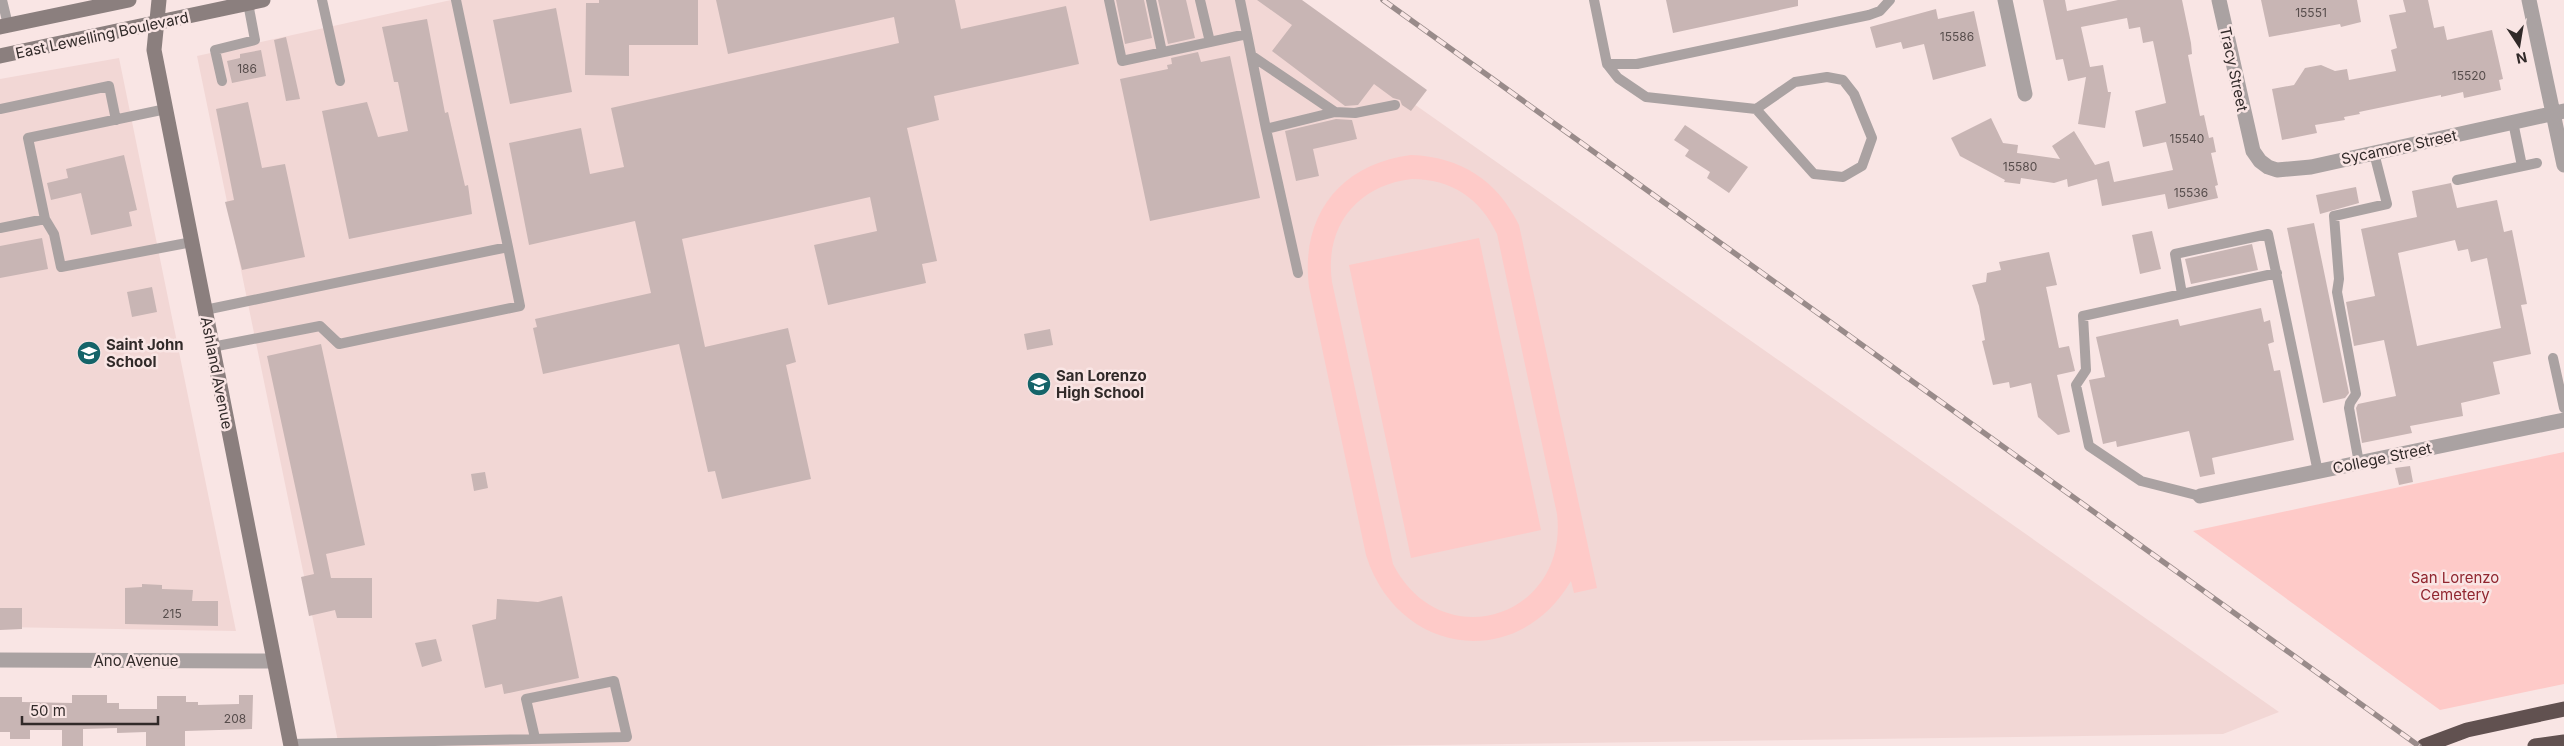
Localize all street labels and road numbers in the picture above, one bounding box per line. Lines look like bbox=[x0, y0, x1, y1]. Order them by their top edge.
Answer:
street label: East Lewelling Boulevard bbox=[14, 7, 190, 63]
street label: Tracy Street bbox=[2216, 25, 2252, 113]
street label: Sycamore Street bbox=[2339, 125, 2459, 169]
street label: Ashland Avenue bbox=[197, 315, 237, 431]
street label: College Street bbox=[2331, 438, 2433, 478]
street label: Ano Avenue bbox=[93, 651, 179, 670]

